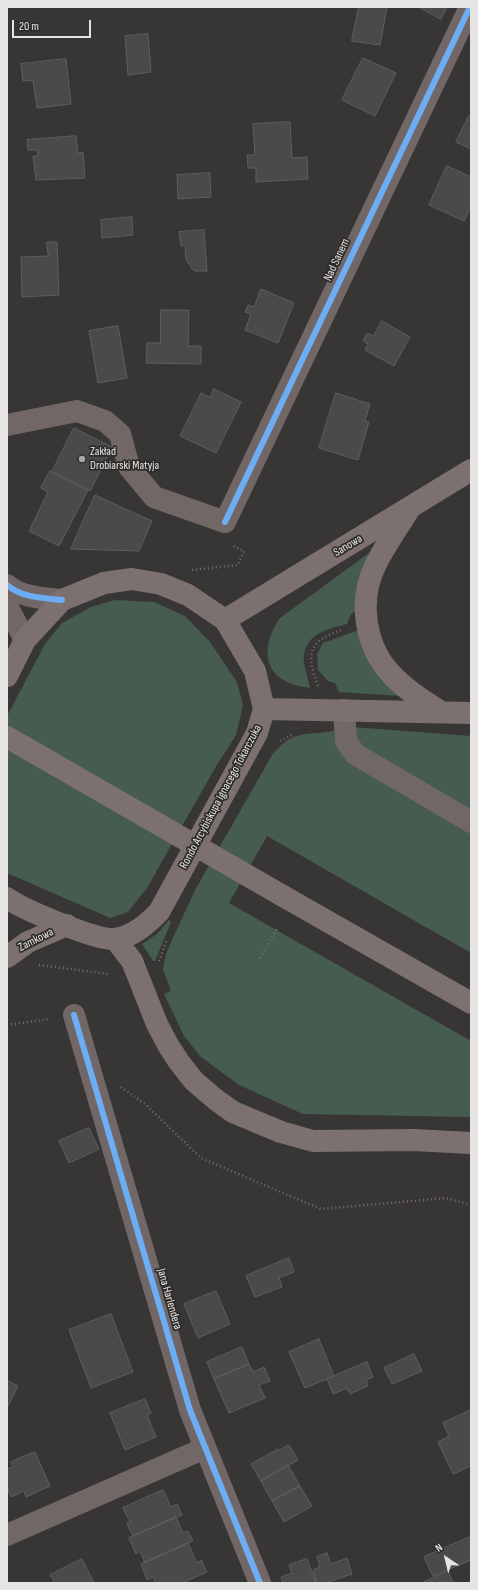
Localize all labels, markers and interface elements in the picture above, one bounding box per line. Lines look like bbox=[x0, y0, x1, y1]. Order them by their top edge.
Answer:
scale bar bbox=[14, 12, 93, 38]
text: 20 m bbox=[19, 19, 39, 34]
street label: Nad Sanem bbox=[321, 237, 353, 283]
place label: Zakład Drobiarski Matyja bbox=[90, 445, 159, 473]
marker: Zakład Drobiarski Matyja bbox=[77, 454, 87, 464]
street label: Sanowa bbox=[331, 532, 365, 560]
street label: Rondo Arcybiskupa Ignacego Tokarczuka bbox=[177, 723, 265, 871]
street label: Zamkowa bbox=[16, 925, 56, 955]
street label: Jana Harlendera bbox=[153, 1267, 185, 1331]
north arrow bbox=[426, 1538, 466, 1578]
text: N bbox=[433, 1541, 445, 1555]

